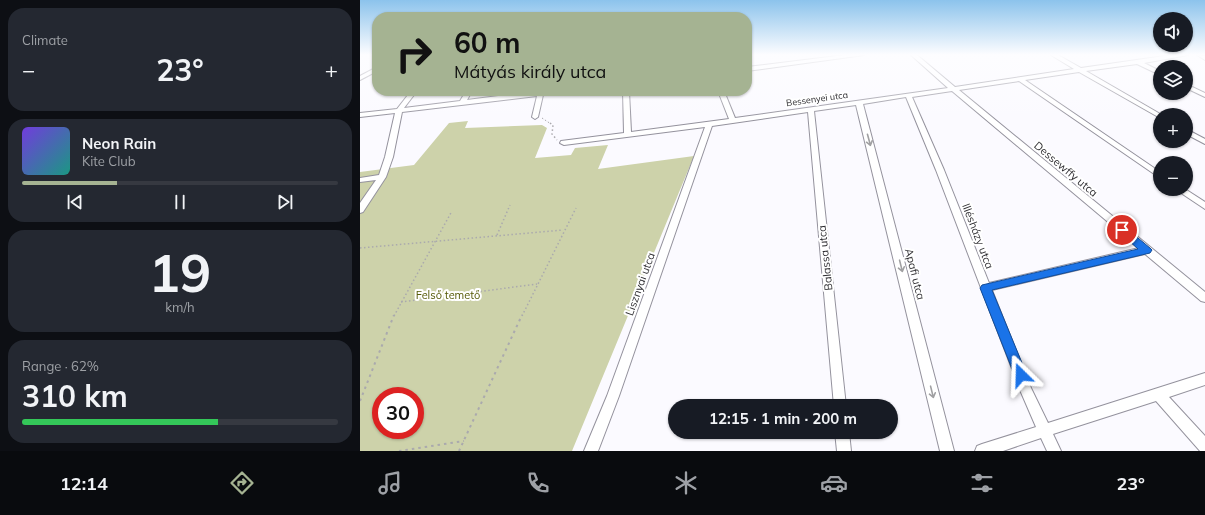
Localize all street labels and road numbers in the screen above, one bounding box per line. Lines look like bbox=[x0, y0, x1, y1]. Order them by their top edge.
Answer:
street label: Bessenyei utca bbox=[785, 89, 849, 109]
street label: Dessewffy utca bbox=[1031, 138, 1101, 200]
street label: Illésházy utca bbox=[959, 201, 997, 271]
street label: Balassa utca bbox=[815, 225, 835, 291]
street label: Apafi utca bbox=[902, 247, 928, 301]
street label: Lisznyai utca bbox=[622, 251, 658, 317]

